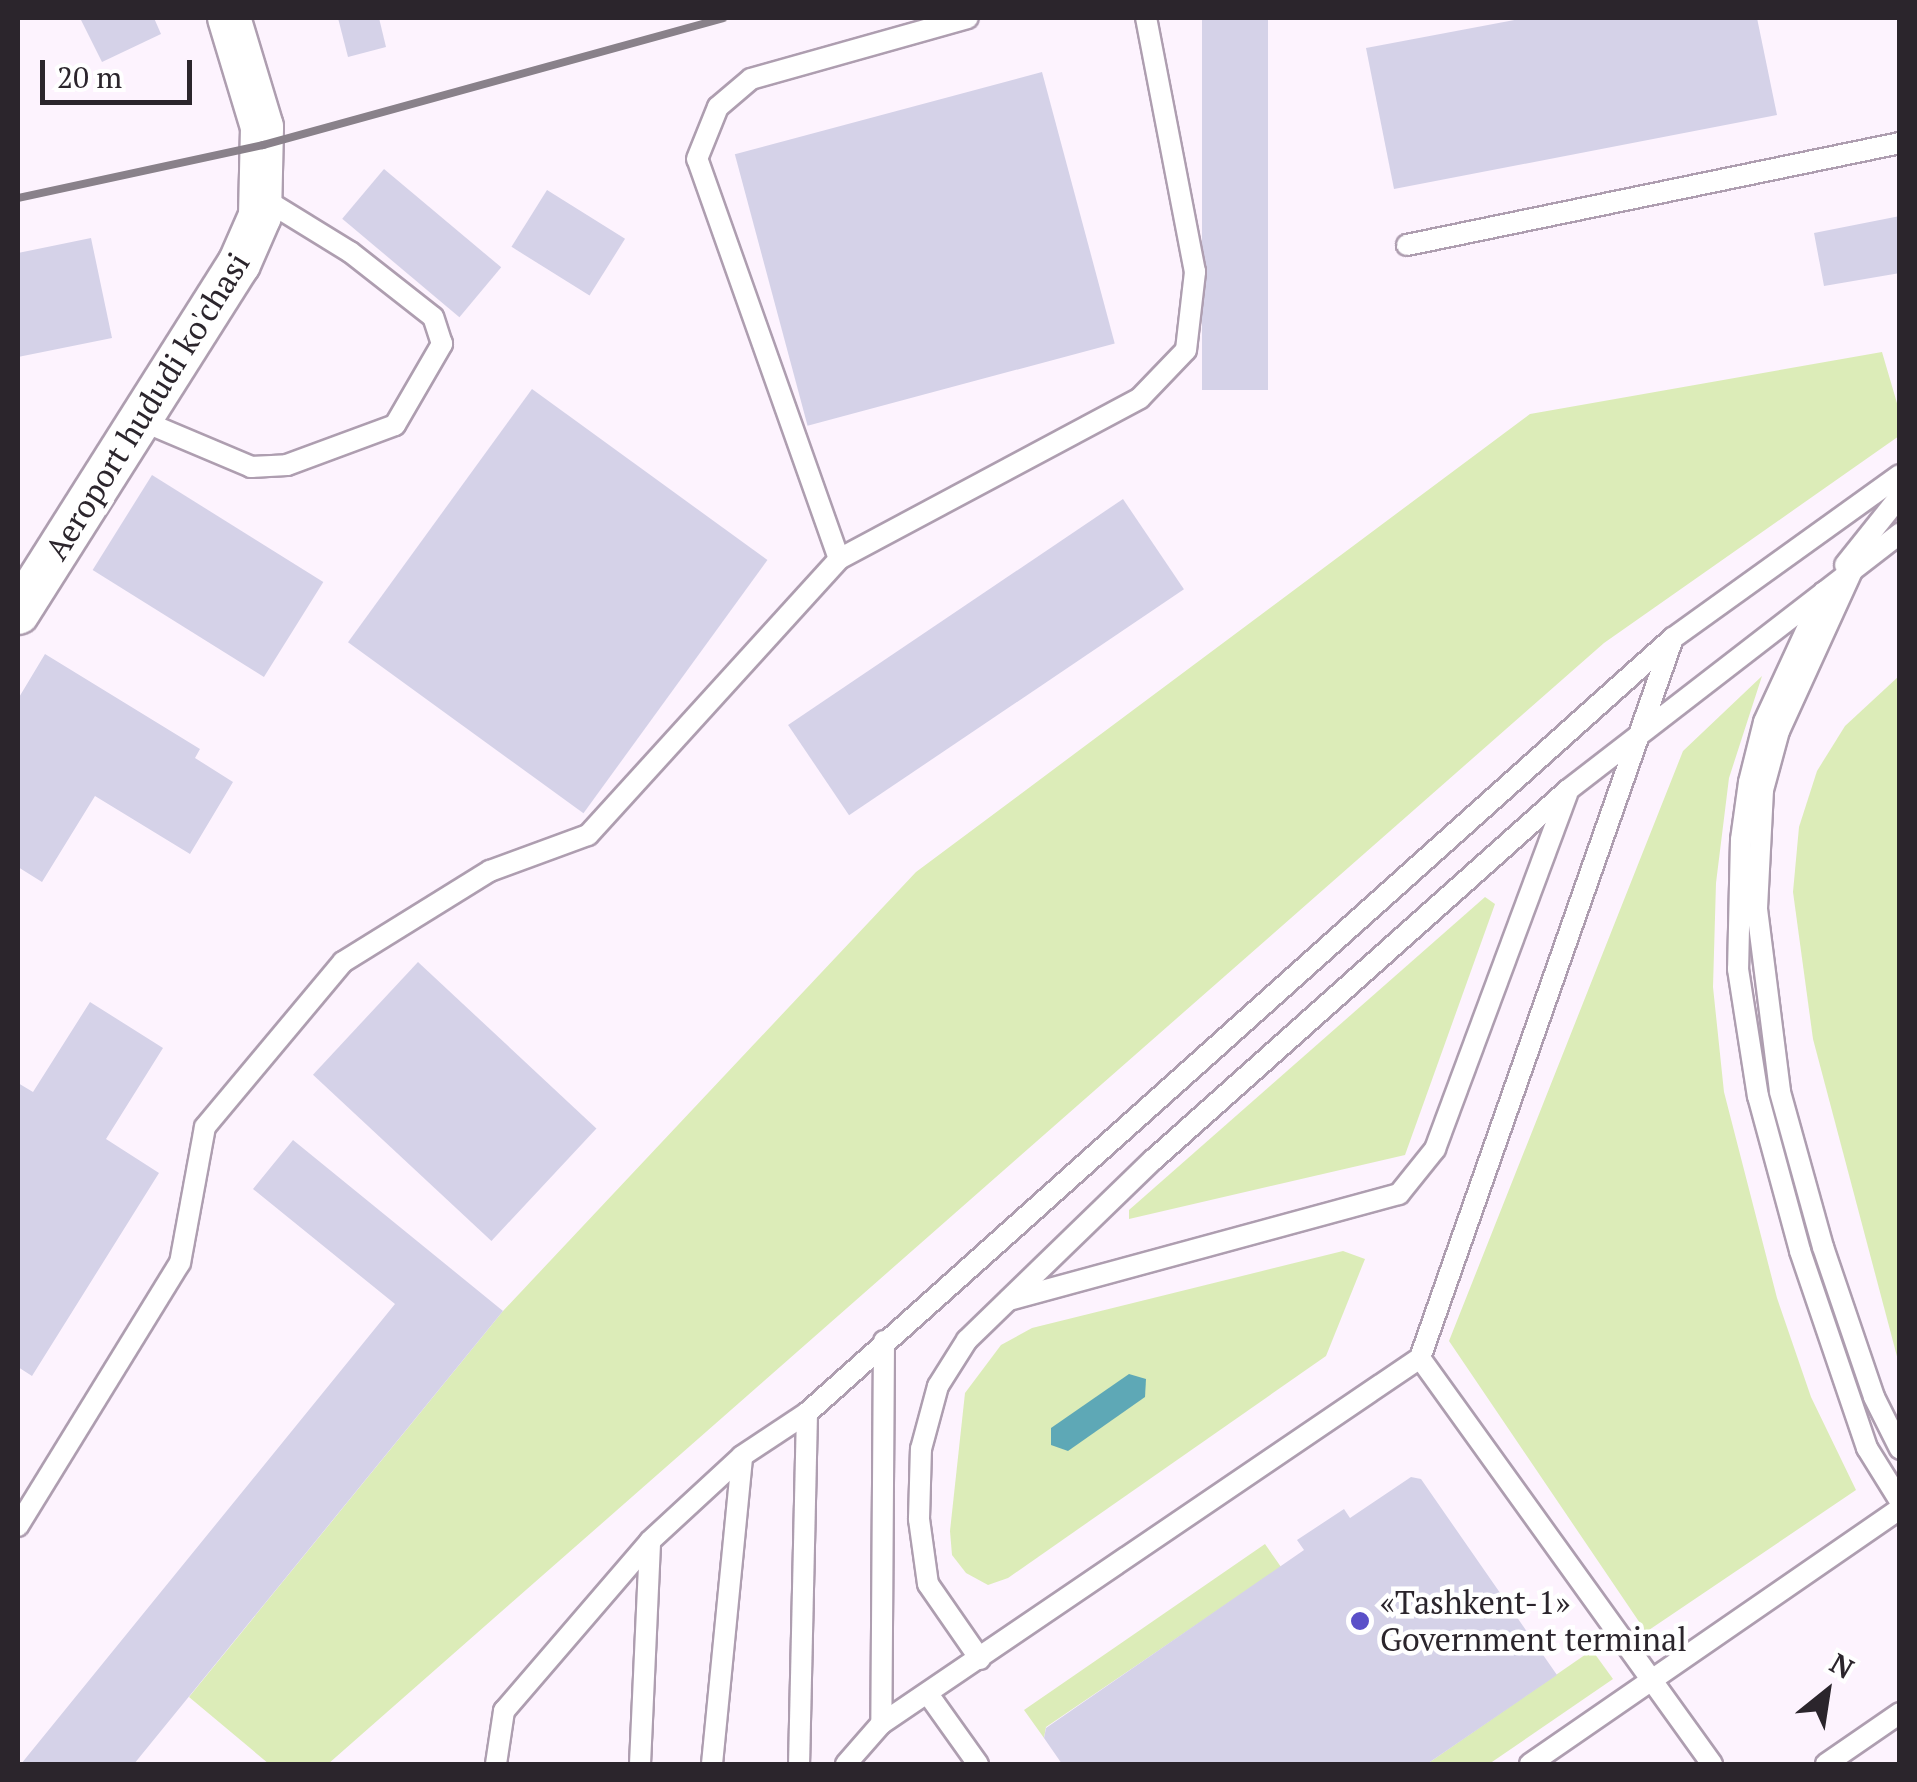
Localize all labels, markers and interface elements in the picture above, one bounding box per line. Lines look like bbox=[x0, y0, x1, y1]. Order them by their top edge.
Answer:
scale bar bbox=[45, 40, 198, 102]
text: 20 m bbox=[57, 57, 122, 97]
street label: Aeroport hududi ko'chasi bbox=[37, 245, 257, 567]
place label: «Tashkent-1» Government terminal bbox=[1380, 1584, 1687, 1659]
marker: «Tashkent-1» Government terminal bbox=[1349, 1610, 1371, 1632]
north arrow bbox=[1777, 1642, 1877, 1742]
text: N bbox=[1824, 1644, 1861, 1687]

